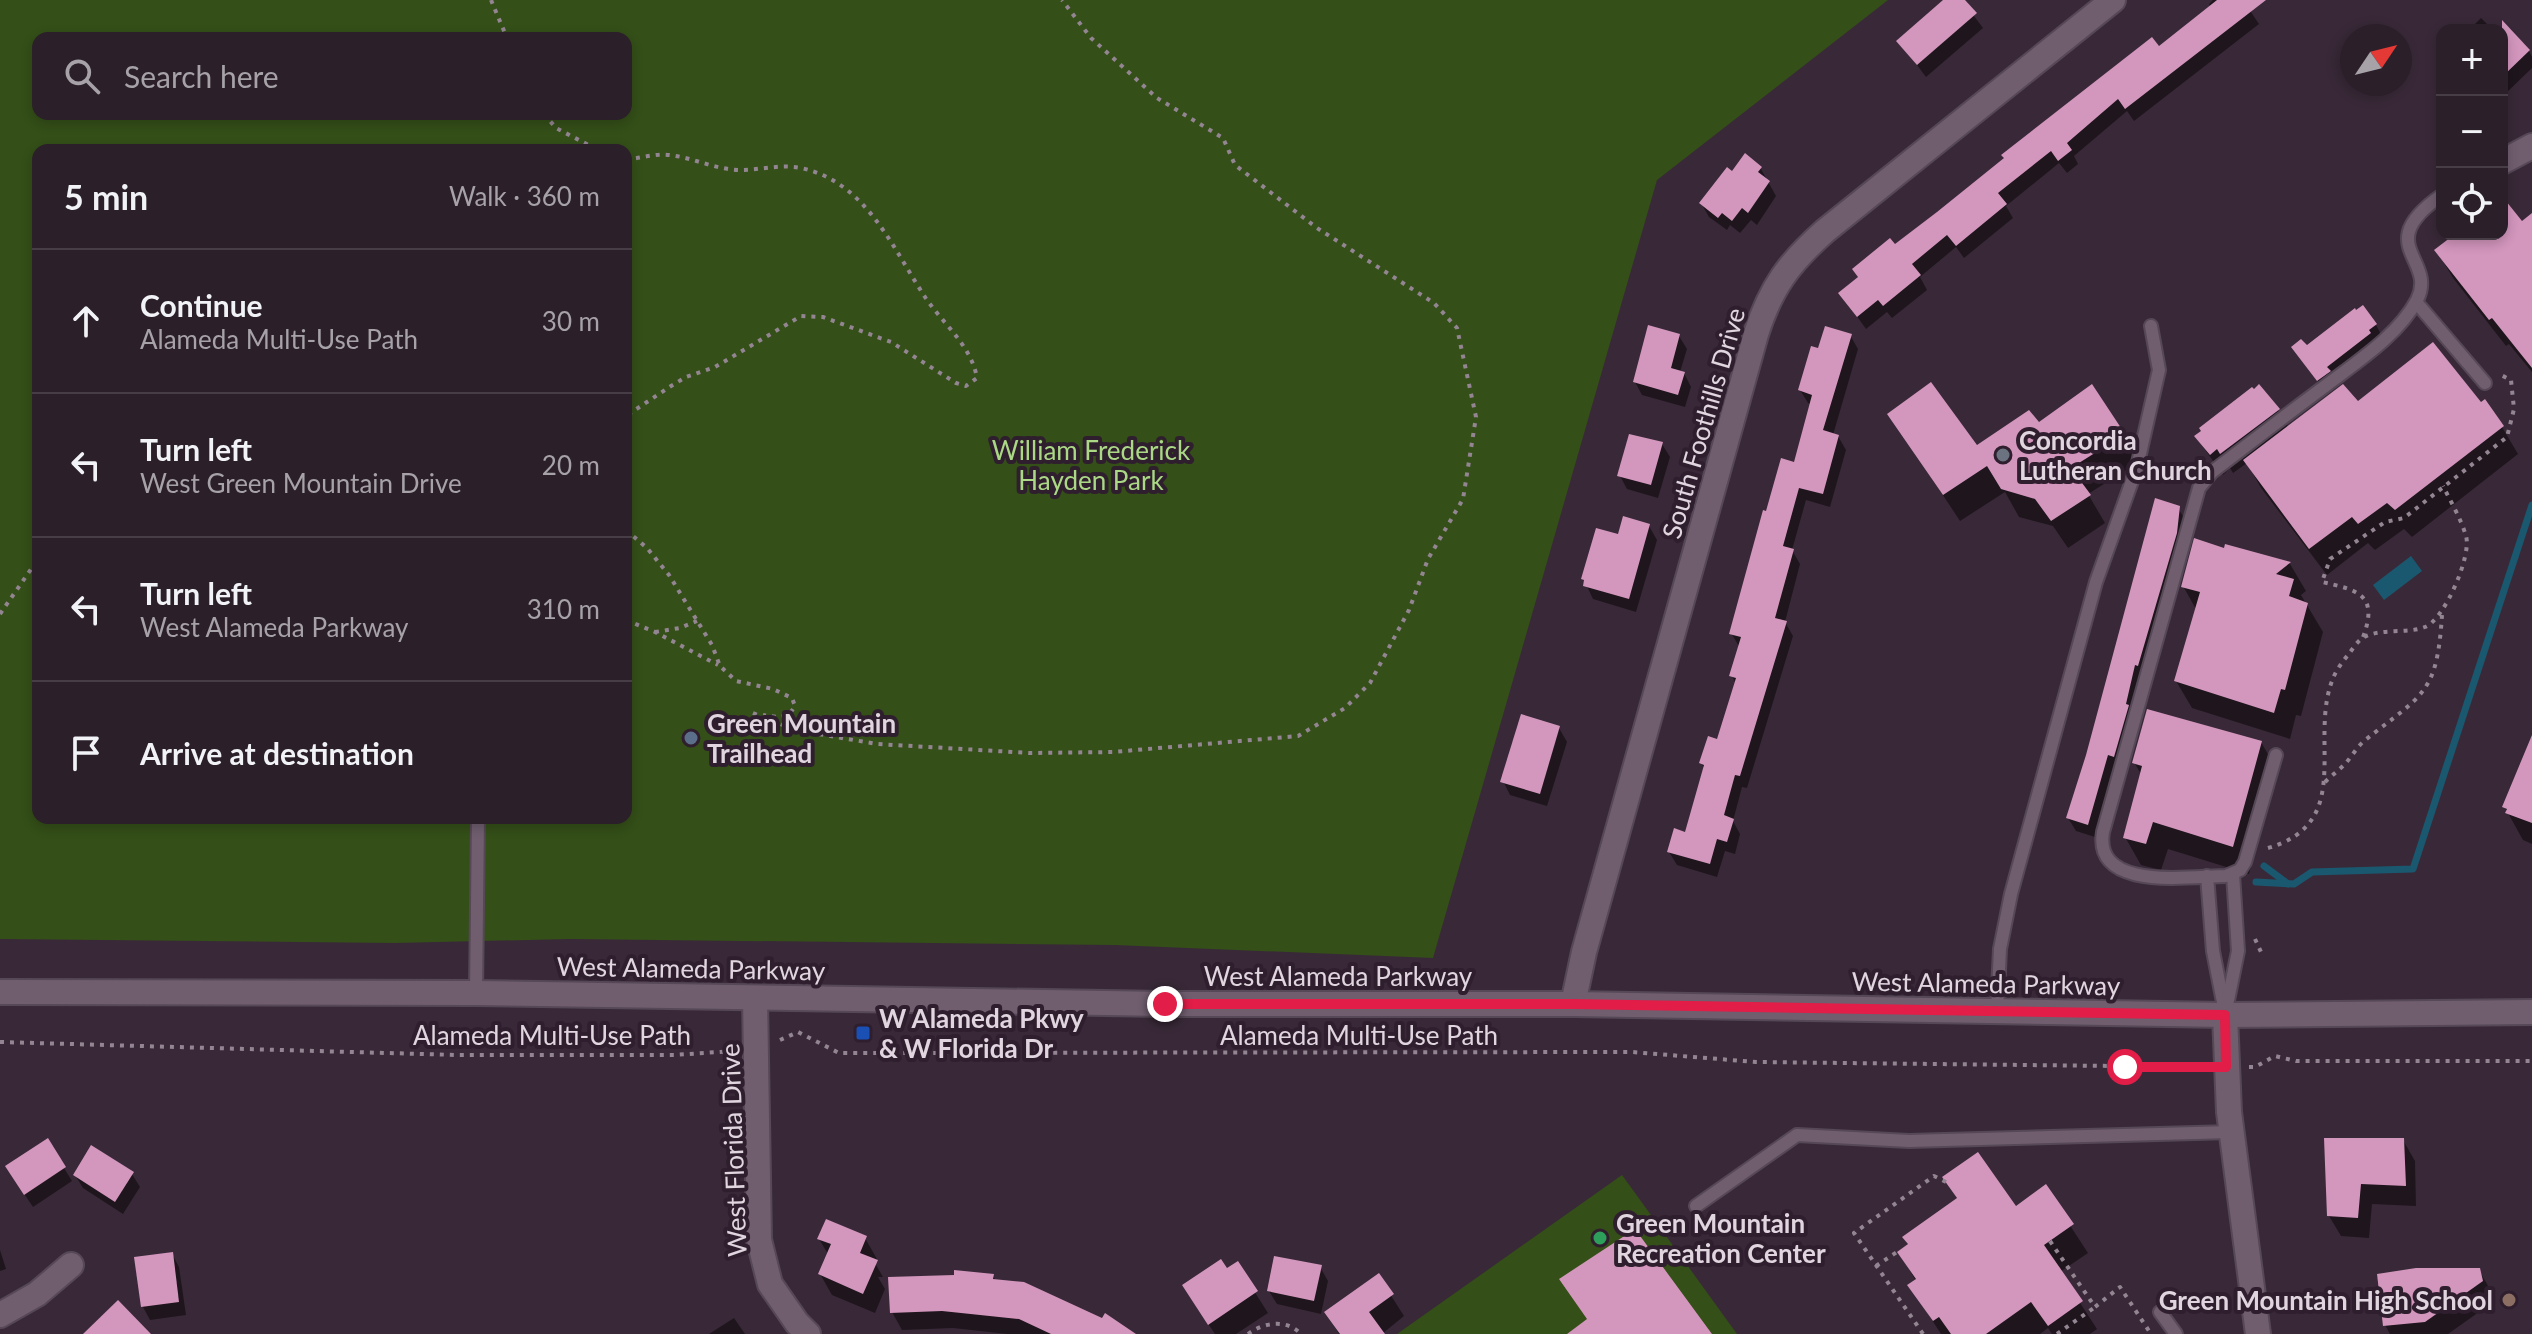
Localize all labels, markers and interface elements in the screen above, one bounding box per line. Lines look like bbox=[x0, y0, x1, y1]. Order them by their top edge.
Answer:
north arrow bbox=[2340, 24, 2412, 96]
map controls bbox=[2436, 24, 2508, 240]
button: + bbox=[2436, 24, 2508, 96]
search box bbox=[32, 32, 632, 120]
icon: search bbox=[60, 54, 104, 98]
text: Search here bbox=[124, 58, 279, 94]
button: − bbox=[2436, 96, 2508, 168]
button: locate bbox=[2436, 168, 2508, 240]
text: 5 min bbox=[64, 176, 148, 217]
text: Walk · 360 m bbox=[449, 180, 600, 212]
text: Continue bbox=[140, 287, 263, 323]
icon: ahead bbox=[64, 299, 108, 343]
street label: South Foothills Drive bbox=[1655, 304, 1751, 542]
text: 30 m bbox=[542, 305, 600, 337]
text: Alameda Multi-Use Path bbox=[140, 323, 418, 355]
place label: Concordia Lutheran Church bbox=[2019, 424, 2212, 486]
text: Turn left bbox=[140, 431, 252, 467]
park label: William Frederick Hayden Park bbox=[992, 434, 1191, 496]
icon: left bbox=[64, 443, 108, 487]
marker: Concordia Lutheran Church bbox=[1994, 446, 2012, 464]
text: 20 m bbox=[542, 449, 600, 481]
text: West Green Mountain Drive bbox=[140, 467, 462, 499]
text: Turn left bbox=[140, 575, 252, 611]
icon: left bbox=[64, 587, 108, 631]
text: 310 m bbox=[527, 593, 600, 625]
text: West Alameda Parkway bbox=[140, 611, 408, 643]
place label: Green Mountain Trailhead bbox=[707, 707, 896, 769]
marker: Green Mountain Trailhead bbox=[682, 729, 700, 747]
icon: arrive bbox=[64, 731, 108, 775]
text: Arrive at destination bbox=[140, 735, 414, 771]
street label: West Alameda Parkway bbox=[556, 950, 826, 986]
street label: West Alameda Parkway bbox=[1204, 960, 1473, 992]
street label: West Alameda Parkway bbox=[1851, 965, 2121, 1001]
route end bbox=[1147, 986, 1183, 1022]
place label: W Alameda Pkwy & W Florida Dr bbox=[879, 1002, 1084, 1064]
street label: Alameda Multi-Use Path bbox=[413, 1019, 691, 1051]
street label: Alameda Multi-Use Path bbox=[1220, 1019, 1498, 1051]
marker: W Alameda Pkwy & W Florida Dr bbox=[854, 1024, 872, 1042]
street label: West Florida Drive bbox=[713, 1043, 753, 1257]
route start bbox=[2107, 1049, 2143, 1085]
place label: Green Mountain Recreation Center bbox=[1616, 1207, 1826, 1269]
marker: Green Mountain Recreation Center bbox=[1591, 1229, 1609, 1247]
place label: Green Mountain High School bbox=[2159, 1284, 2493, 1316]
marker: Green Mountain High School bbox=[2500, 1291, 2518, 1309]

